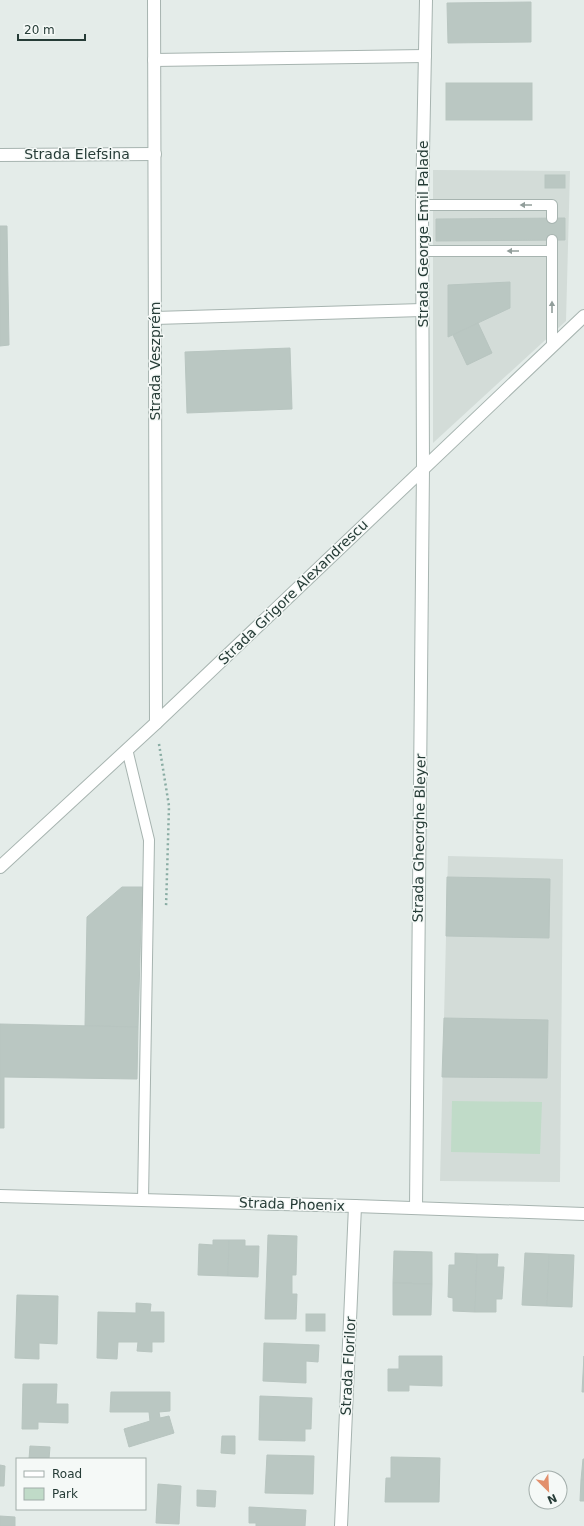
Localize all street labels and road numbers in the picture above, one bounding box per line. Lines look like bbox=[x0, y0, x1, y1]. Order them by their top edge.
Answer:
street label: Strada George Emil Palade bbox=[415, 140, 431, 328]
street label: Strada Elefsina bbox=[24, 146, 130, 162]
street label: Strada Veszprém bbox=[147, 302, 163, 420]
street label: Strada Grigore Alexandrescu bbox=[215, 516, 371, 668]
street label: Strada Gheorghe Bleyer bbox=[410, 753, 428, 922]
street label: Strada Phoenix bbox=[239, 1194, 345, 1214]
street label: Strada Florilor bbox=[337, 1316, 359, 1416]

